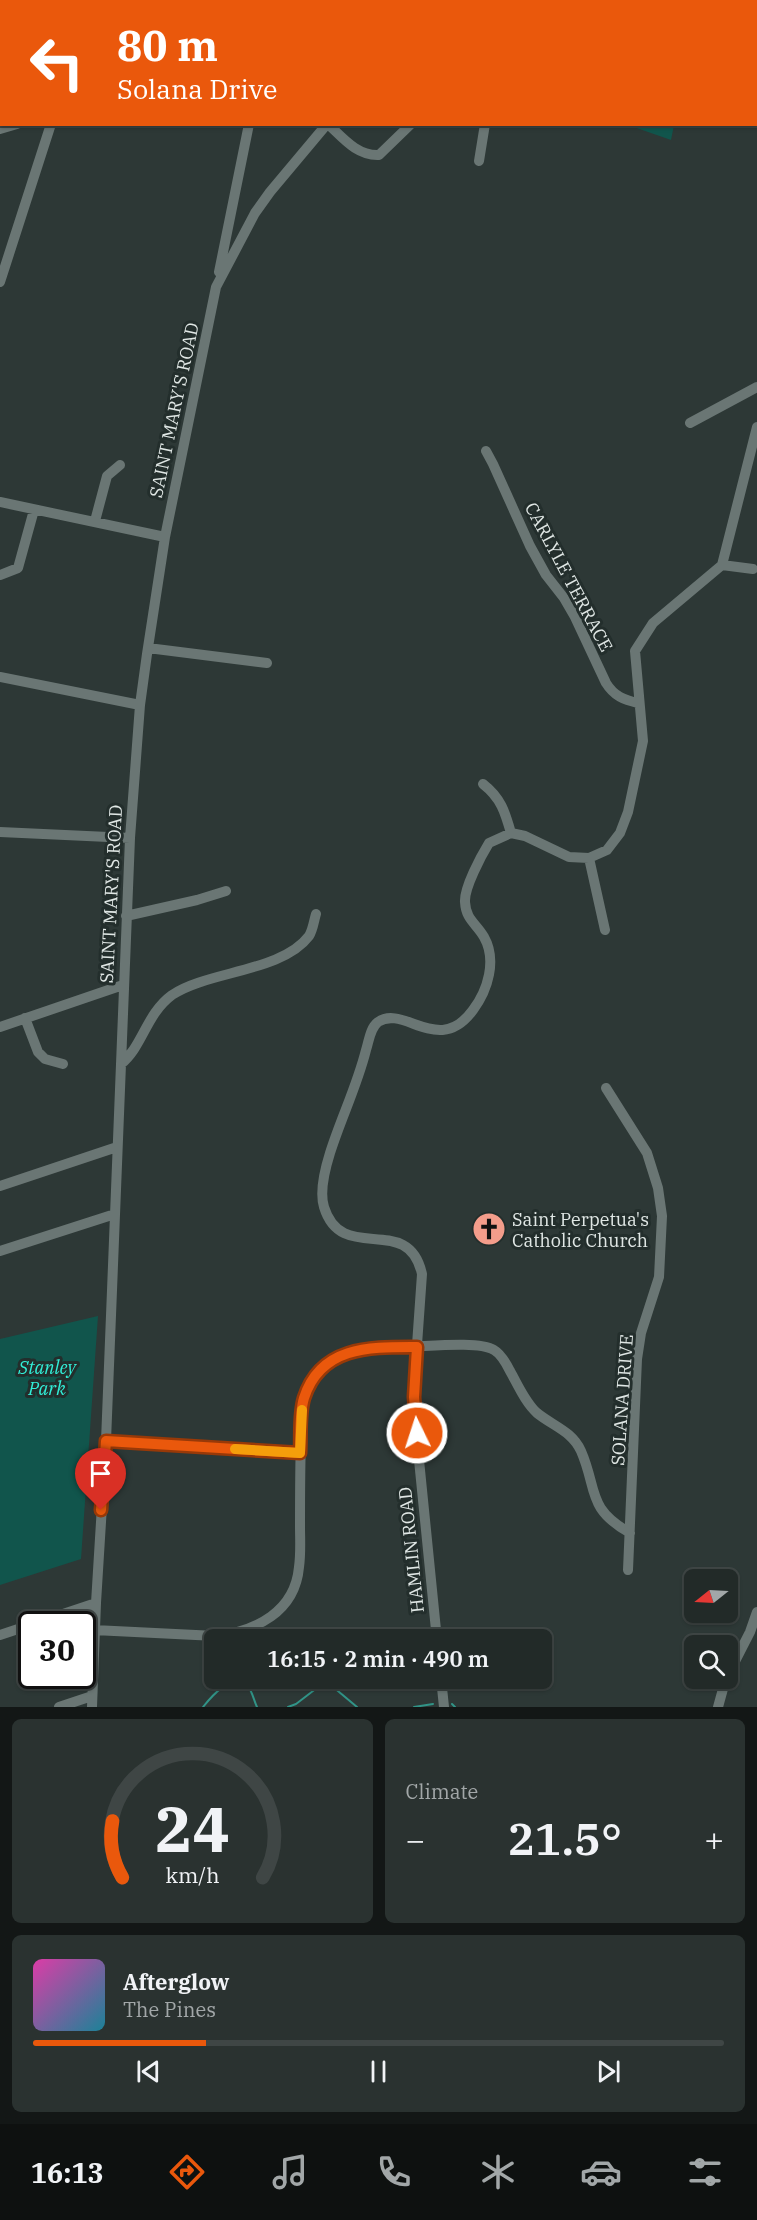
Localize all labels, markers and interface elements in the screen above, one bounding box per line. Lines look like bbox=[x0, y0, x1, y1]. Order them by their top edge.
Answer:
text: 80 m bbox=[117, 18, 218, 73]
icon: left bbox=[18, 24, 96, 102]
text: Solana Drive bbox=[117, 71, 277, 106]
street label: SAINT MARY'S ROAD bbox=[144, 320, 204, 500]
street label: CARLYLE TERRACE bbox=[520, 498, 618, 656]
street label: SAINT MARY'S ROAD bbox=[95, 804, 127, 984]
place label: Saint Perpetua's Catholic Church bbox=[512, 1208, 649, 1252]
church icon: Saint Perpetua's Catholic Church bbox=[471, 1211, 507, 1247]
street label: SOLANA DRIVE bbox=[606, 1334, 638, 1466]
park label: Stanley Park bbox=[17, 1356, 78, 1400]
position arrow bbox=[385, 1401, 449, 1465]
pin bbox=[75, 1448, 126, 1510]
icon: arrive bbox=[84, 1457, 117, 1490]
street label: HAMLIN ROAD bbox=[393, 1486, 429, 1614]
north arrow bbox=[684, 1569, 738, 1623]
map controls bbox=[684, 1569, 738, 1689]
speed limit sign: 30 bbox=[18, 1611, 96, 1689]
button: search bbox=[684, 1635, 738, 1689]
text: 16:15 · 2 min · 490 m bbox=[267, 1644, 489, 1673]
text: Climate bbox=[406, 1778, 478, 1805]
text: 24 bbox=[155, 1788, 230, 1869]
text: 21.5° bbox=[507, 1809, 622, 1867]
text: − bbox=[406, 1818, 425, 1861]
text: + bbox=[704, 1818, 724, 1861]
text: km/h bbox=[165, 1861, 219, 1889]
text: Afterglow bbox=[123, 1967, 230, 1996]
text: The Pines bbox=[123, 1996, 216, 2023]
icon: previous bbox=[132, 2055, 165, 2088]
icon: pause bbox=[362, 2055, 395, 2088]
icon: next bbox=[592, 2055, 625, 2088]
icon: directions bbox=[166, 2151, 208, 2193]
icon: music bbox=[269, 2151, 311, 2193]
icon: phone bbox=[373, 2151, 415, 2193]
icon: climate bbox=[477, 2151, 519, 2193]
icon: car bbox=[580, 2151, 622, 2193]
icon: filters bbox=[684, 2151, 726, 2193]
text: 16:13 bbox=[31, 2155, 104, 2190]

